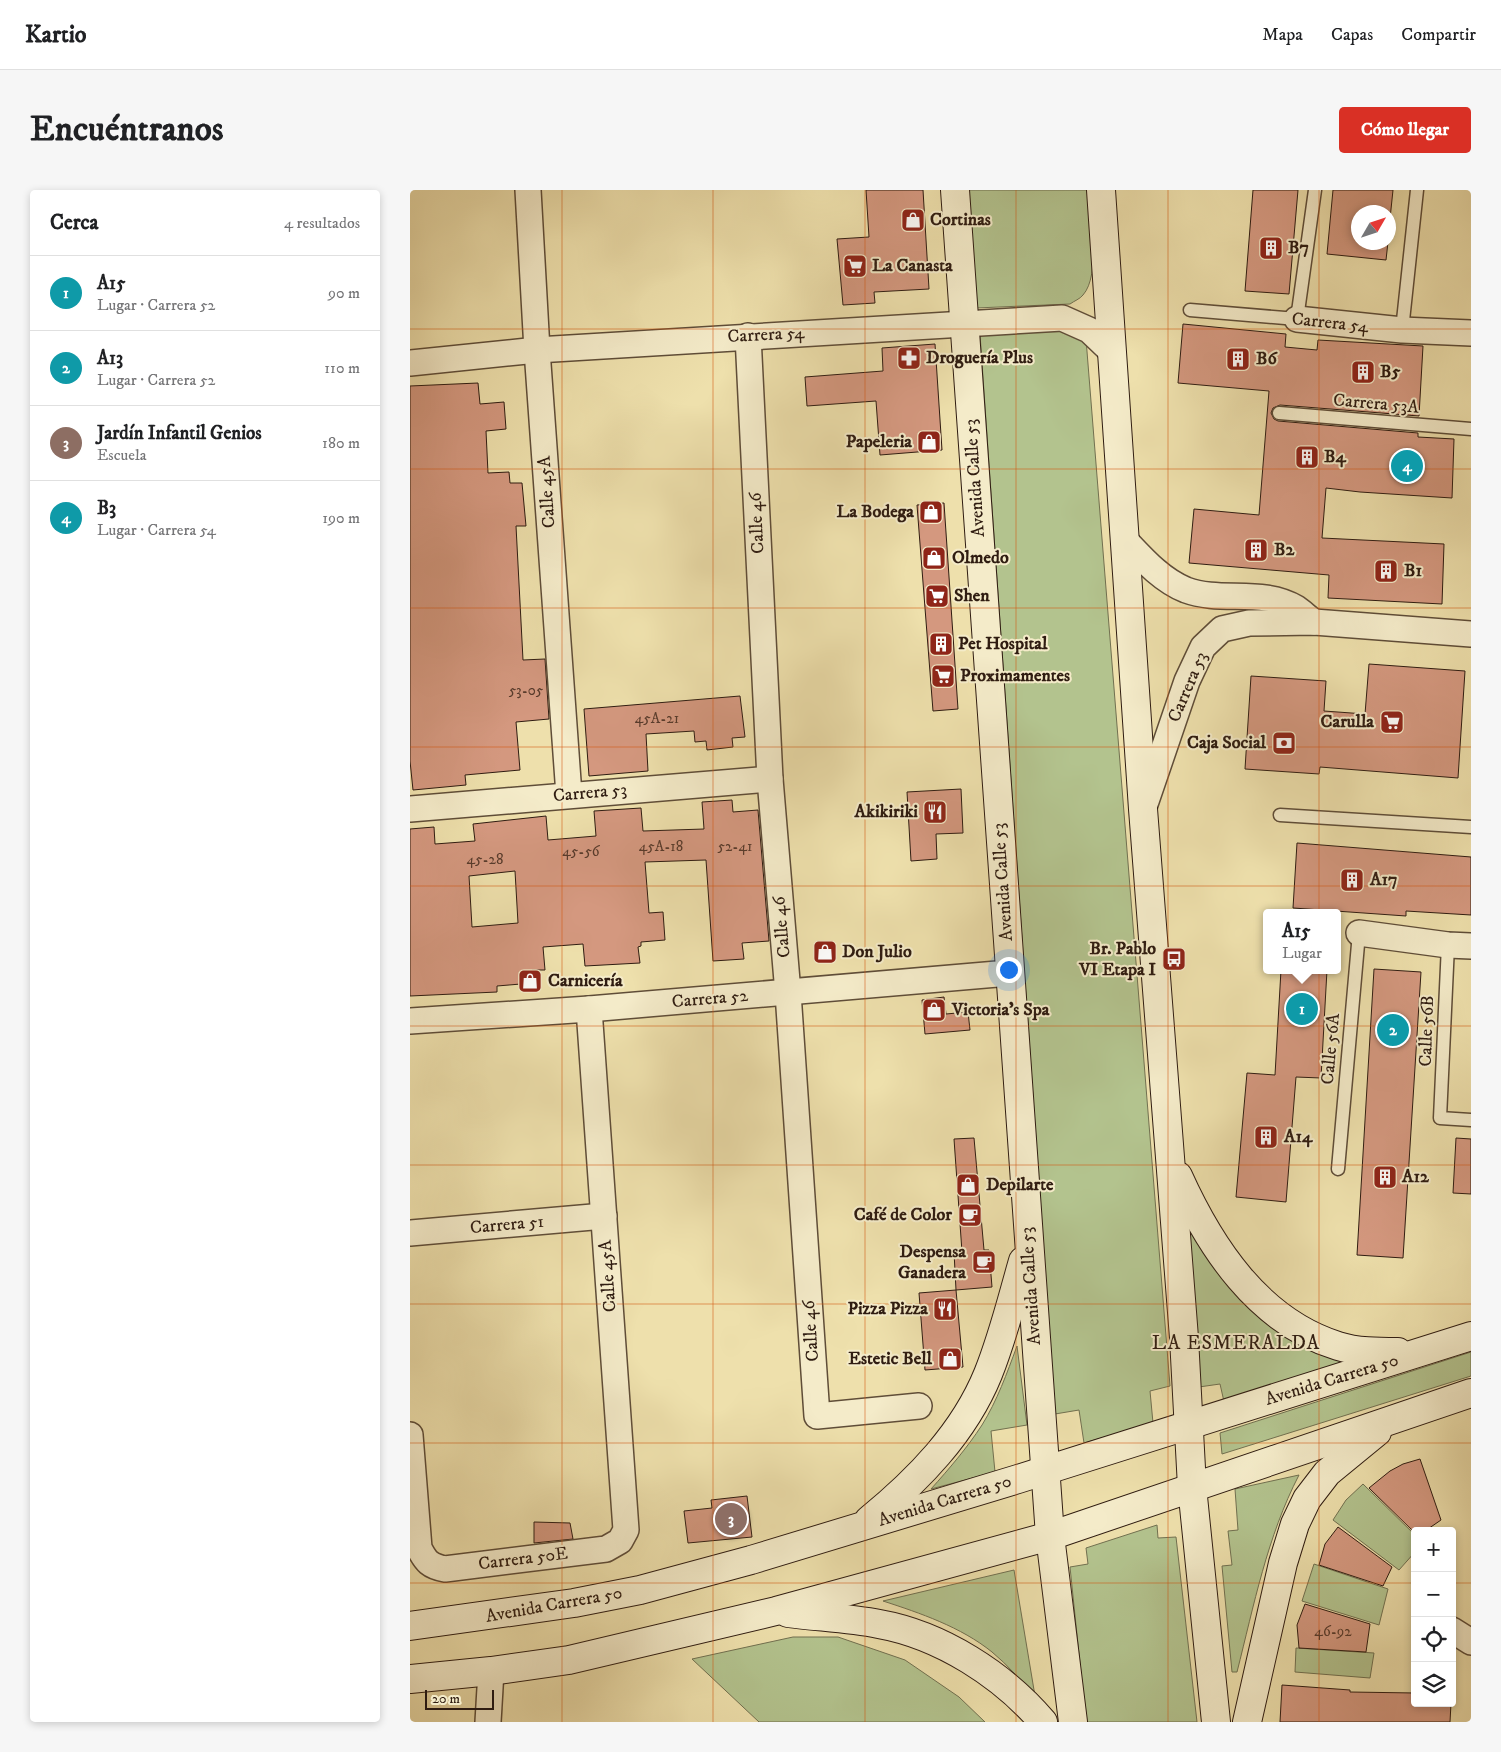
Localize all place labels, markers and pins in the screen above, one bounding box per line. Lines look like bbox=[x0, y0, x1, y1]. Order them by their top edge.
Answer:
shop icon: Cortinas bbox=[900, 207, 926, 233]
place label: Cortinas bbox=[930, 209, 991, 231]
building icon: B7 bbox=[1258, 235, 1284, 261]
place label: B7 bbox=[1288, 237, 1309, 259]
supermarket icon: La Canasta bbox=[842, 253, 868, 279]
place label: La Canasta bbox=[872, 255, 953, 277]
pharmacy icon: Droguería Plus bbox=[896, 345, 922, 371]
building icon: B6 bbox=[1225, 346, 1251, 372]
place label: Droguería Plus bbox=[926, 347, 1033, 369]
place label: B6 bbox=[1256, 348, 1278, 370]
building icon: B5 bbox=[1350, 359, 1376, 385]
place label: B5 bbox=[1380, 361, 1400, 383]
shop icon: Papeleria bbox=[916, 429, 942, 455]
place label: Papeleria bbox=[846, 431, 912, 453]
building icon: B4 bbox=[1294, 444, 1320, 470]
place label: B4 bbox=[1324, 446, 1346, 468]
pin: 4 bbox=[1391, 447, 1423, 485]
shop icon: La Bodega bbox=[918, 499, 944, 525]
place label: La Bodega bbox=[837, 501, 914, 523]
building icon: B2 bbox=[1243, 537, 1269, 563]
place label: B2 bbox=[1274, 539, 1295, 561]
shop icon: Olmedo bbox=[921, 545, 947, 571]
place label: Olmedo bbox=[952, 547, 1009, 569]
building icon: B1 bbox=[1373, 558, 1399, 584]
place label: B1 bbox=[1404, 560, 1422, 582]
supermarket icon: Shen bbox=[924, 583, 950, 609]
place label: Shen bbox=[954, 585, 990, 607]
building icon: Pet Hospital bbox=[928, 631, 954, 657]
place label: Pet Hospital bbox=[958, 633, 1048, 655]
supermarket icon: Proximamentes bbox=[930, 663, 956, 689]
place label: Proximamentes bbox=[960, 665, 1070, 687]
supermarket icon: Carulla bbox=[1379, 709, 1405, 735]
place label: Carulla bbox=[1321, 711, 1374, 733]
bank icon: Caja Social bbox=[1271, 730, 1297, 756]
place label: Caja Social bbox=[1187, 732, 1267, 754]
restaurant icon: Akikiriki bbox=[922, 799, 948, 825]
place label: Akikiriki bbox=[854, 801, 918, 823]
building icon: A17 bbox=[1339, 867, 1365, 893]
place label: A17 bbox=[1369, 869, 1398, 891]
place label: Br. Pablo VI Etapa I bbox=[1078, 938, 1157, 981]
shop icon: Don Julio bbox=[812, 939, 838, 965]
place label: Don Julio bbox=[842, 941, 912, 963]
bus stop icon: Br. Pablo VI Etapa I bbox=[1161, 946, 1187, 972]
shop icon: Carnicería bbox=[517, 968, 543, 994]
place label: Carnicería bbox=[548, 970, 623, 992]
pin: 1 bbox=[1286, 990, 1318, 1028]
shop icon: Victoria's Spa bbox=[921, 997, 947, 1023]
place label: Victoria's Spa bbox=[951, 999, 1050, 1021]
pin: 2 bbox=[1377, 1011, 1409, 1049]
building icon: A14 bbox=[1253, 1124, 1279, 1150]
place label: A14 bbox=[1283, 1126, 1313, 1148]
building icon: A12 bbox=[1372, 1164, 1398, 1190]
place label: A12 bbox=[1401, 1166, 1430, 1188]
shop icon: Depilarte bbox=[955, 1172, 981, 1198]
place label: Depilarte bbox=[986, 1174, 1054, 1196]
cafe icon: Café de Color bbox=[957, 1202, 983, 1228]
place label: Café de Color bbox=[854, 1204, 952, 1226]
place label: Despensa Ganadera bbox=[898, 1241, 966, 1284]
cafe icon: Despensa Ganadera bbox=[971, 1249, 997, 1275]
restaurant icon: Pizza Pizza bbox=[932, 1296, 958, 1322]
place label: Pizza Pizza bbox=[847, 1298, 928, 1320]
shop icon: Estetic Bell bbox=[937, 1346, 963, 1372]
place label: Estetic Bell bbox=[848, 1348, 933, 1370]
pin: 3 bbox=[715, 1500, 747, 1538]

